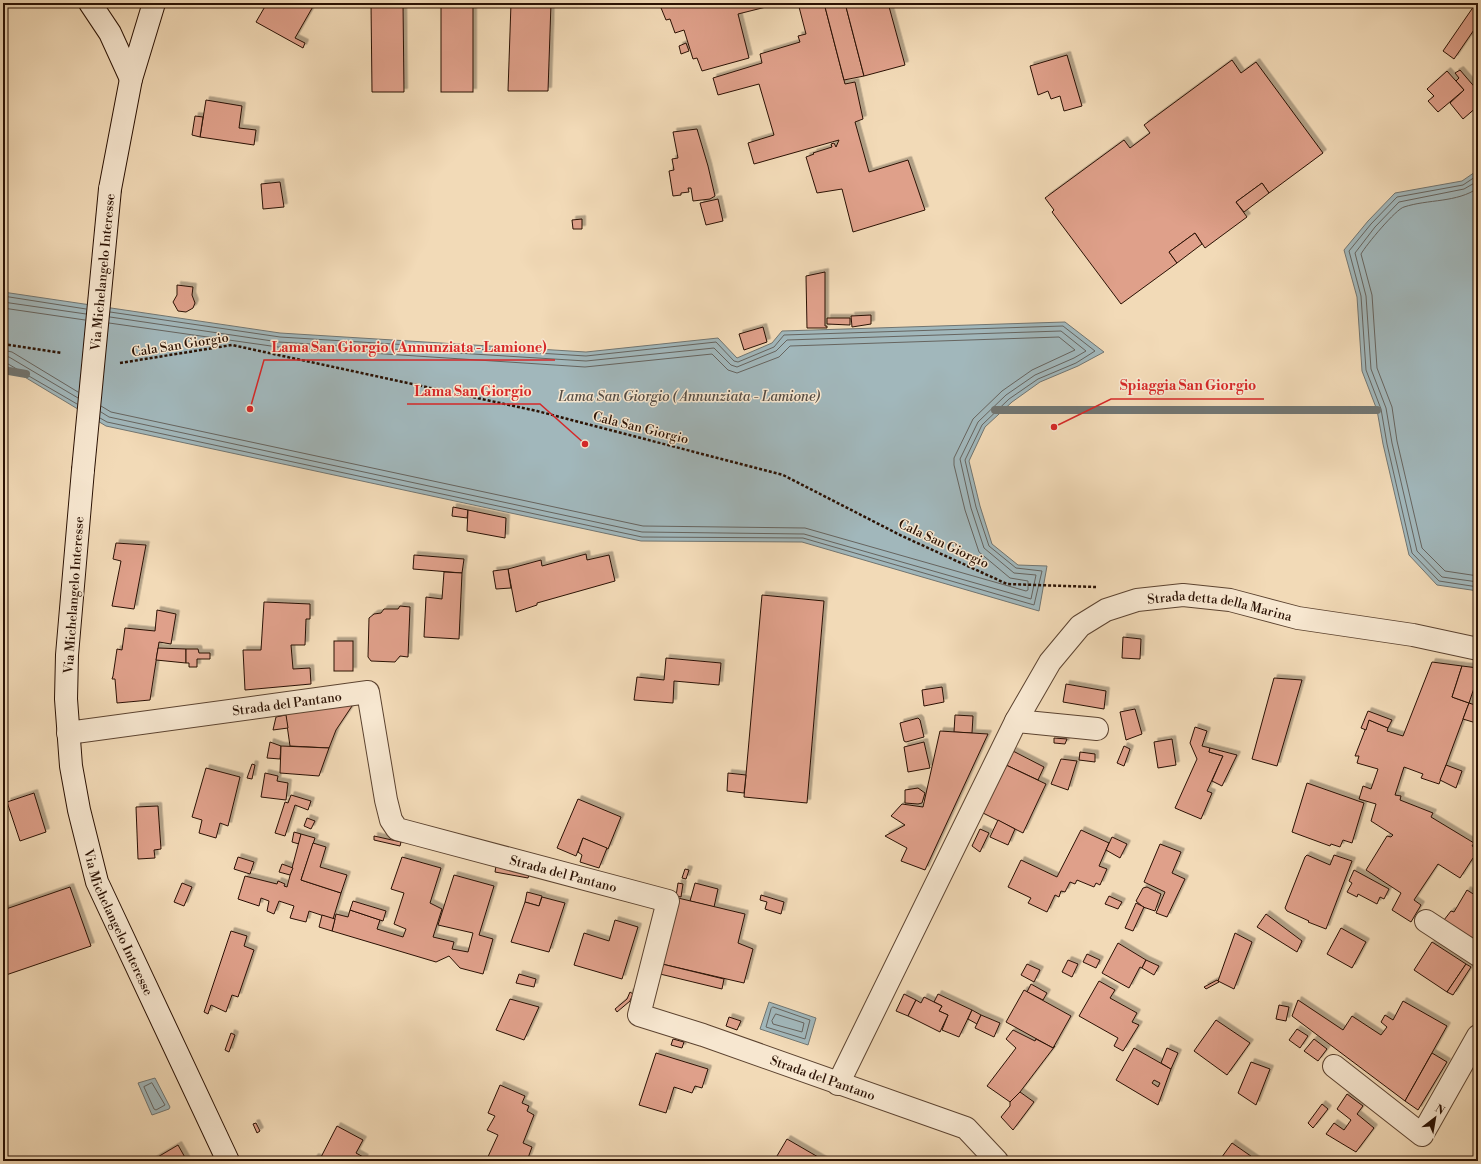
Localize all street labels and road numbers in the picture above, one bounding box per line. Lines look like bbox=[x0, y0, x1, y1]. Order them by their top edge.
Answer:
street label: Via Michelangelo Interesse bbox=[87, 192, 119, 352]
street label: Cala San Giorgio bbox=[130, 329, 230, 361]
street label: Cala San Giorgio bbox=[591, 408, 690, 448]
street label: Via Michelangelo Interesse bbox=[60, 515, 88, 675]
street label: Cala San Giorgio bbox=[896, 516, 991, 572]
street label: Strada detta della Marina bbox=[1147, 588, 1294, 625]
street label: Strada del Pantano bbox=[231, 689, 343, 719]
street label: Via Michelangelo Interesse bbox=[80, 847, 156, 999]
street label: Strada del Pantano bbox=[508, 852, 619, 896]
street label: Strada del Pantano bbox=[768, 1052, 877, 1104]

